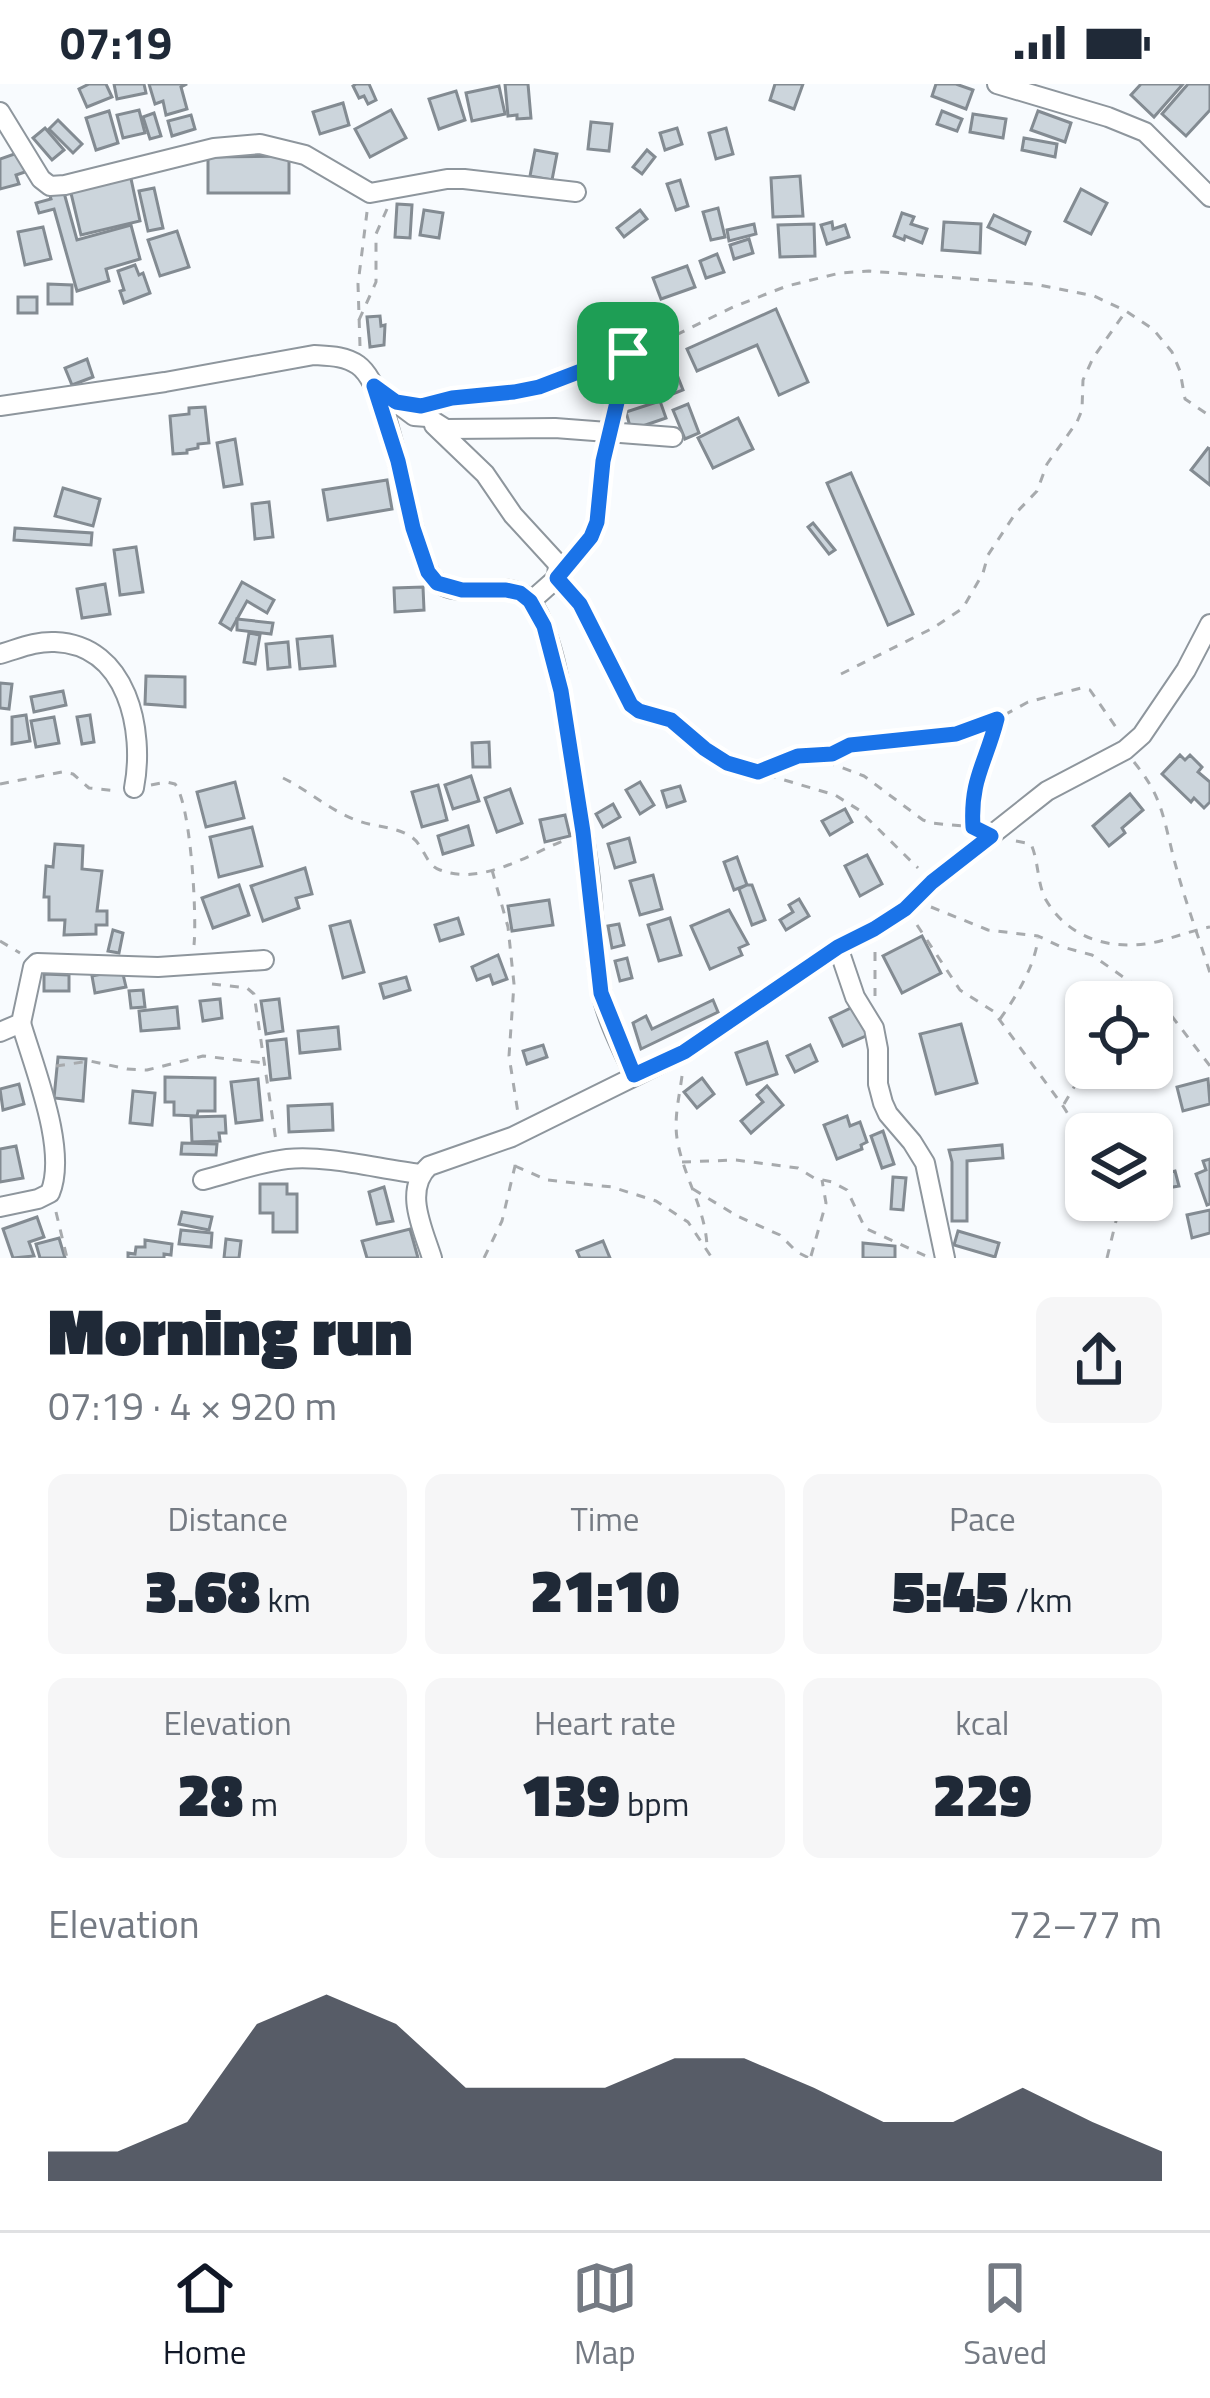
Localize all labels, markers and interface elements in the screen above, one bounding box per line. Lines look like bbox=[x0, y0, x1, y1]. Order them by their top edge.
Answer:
text: 07:19 bbox=[60, 8, 172, 76]
pin bbox=[577, 302, 679, 404]
icon: arrive bbox=[595, 320, 661, 386]
map controls bbox=[1065, 981, 1173, 1221]
button: locate bbox=[1065, 981, 1173, 1089]
button: layers bbox=[1065, 1113, 1173, 1221]
text: Morning run bbox=[48, 1280, 413, 1381]
button: share bbox=[1036, 1297, 1162, 1423]
text: 07:19 · 4 × 920 m bbox=[48, 1376, 337, 1435]
text: Distance bbox=[167, 1494, 288, 1544]
text: Time bbox=[571, 1494, 639, 1544]
text: Pace bbox=[949, 1494, 1016, 1544]
text: 3.68 bbox=[144, 1544, 260, 1635]
text: 21:10 bbox=[530, 1544, 680, 1635]
text: 5:45 bbox=[892, 1544, 1008, 1635]
text: km bbox=[260, 1575, 311, 1625]
text: /km bbox=[1008, 1575, 1073, 1625]
text: Elevation bbox=[163, 1698, 292, 1748]
text: Heart rate bbox=[534, 1698, 676, 1748]
text: kcal bbox=[955, 1698, 1009, 1748]
text: 28 bbox=[177, 1748, 243, 1839]
text: 139 bbox=[521, 1748, 620, 1839]
text: 229 bbox=[933, 1748, 1032, 1839]
text: m bbox=[243, 1779, 278, 1829]
text: bpm bbox=[620, 1779, 689, 1829]
text: Elevation bbox=[48, 1894, 200, 1953]
text: 72–77 m bbox=[1009, 1894, 1162, 1953]
tab: Home bbox=[163, 2255, 247, 2377]
tab: Map bbox=[572, 2255, 638, 2377]
tab: Saved bbox=[963, 2255, 1047, 2377]

